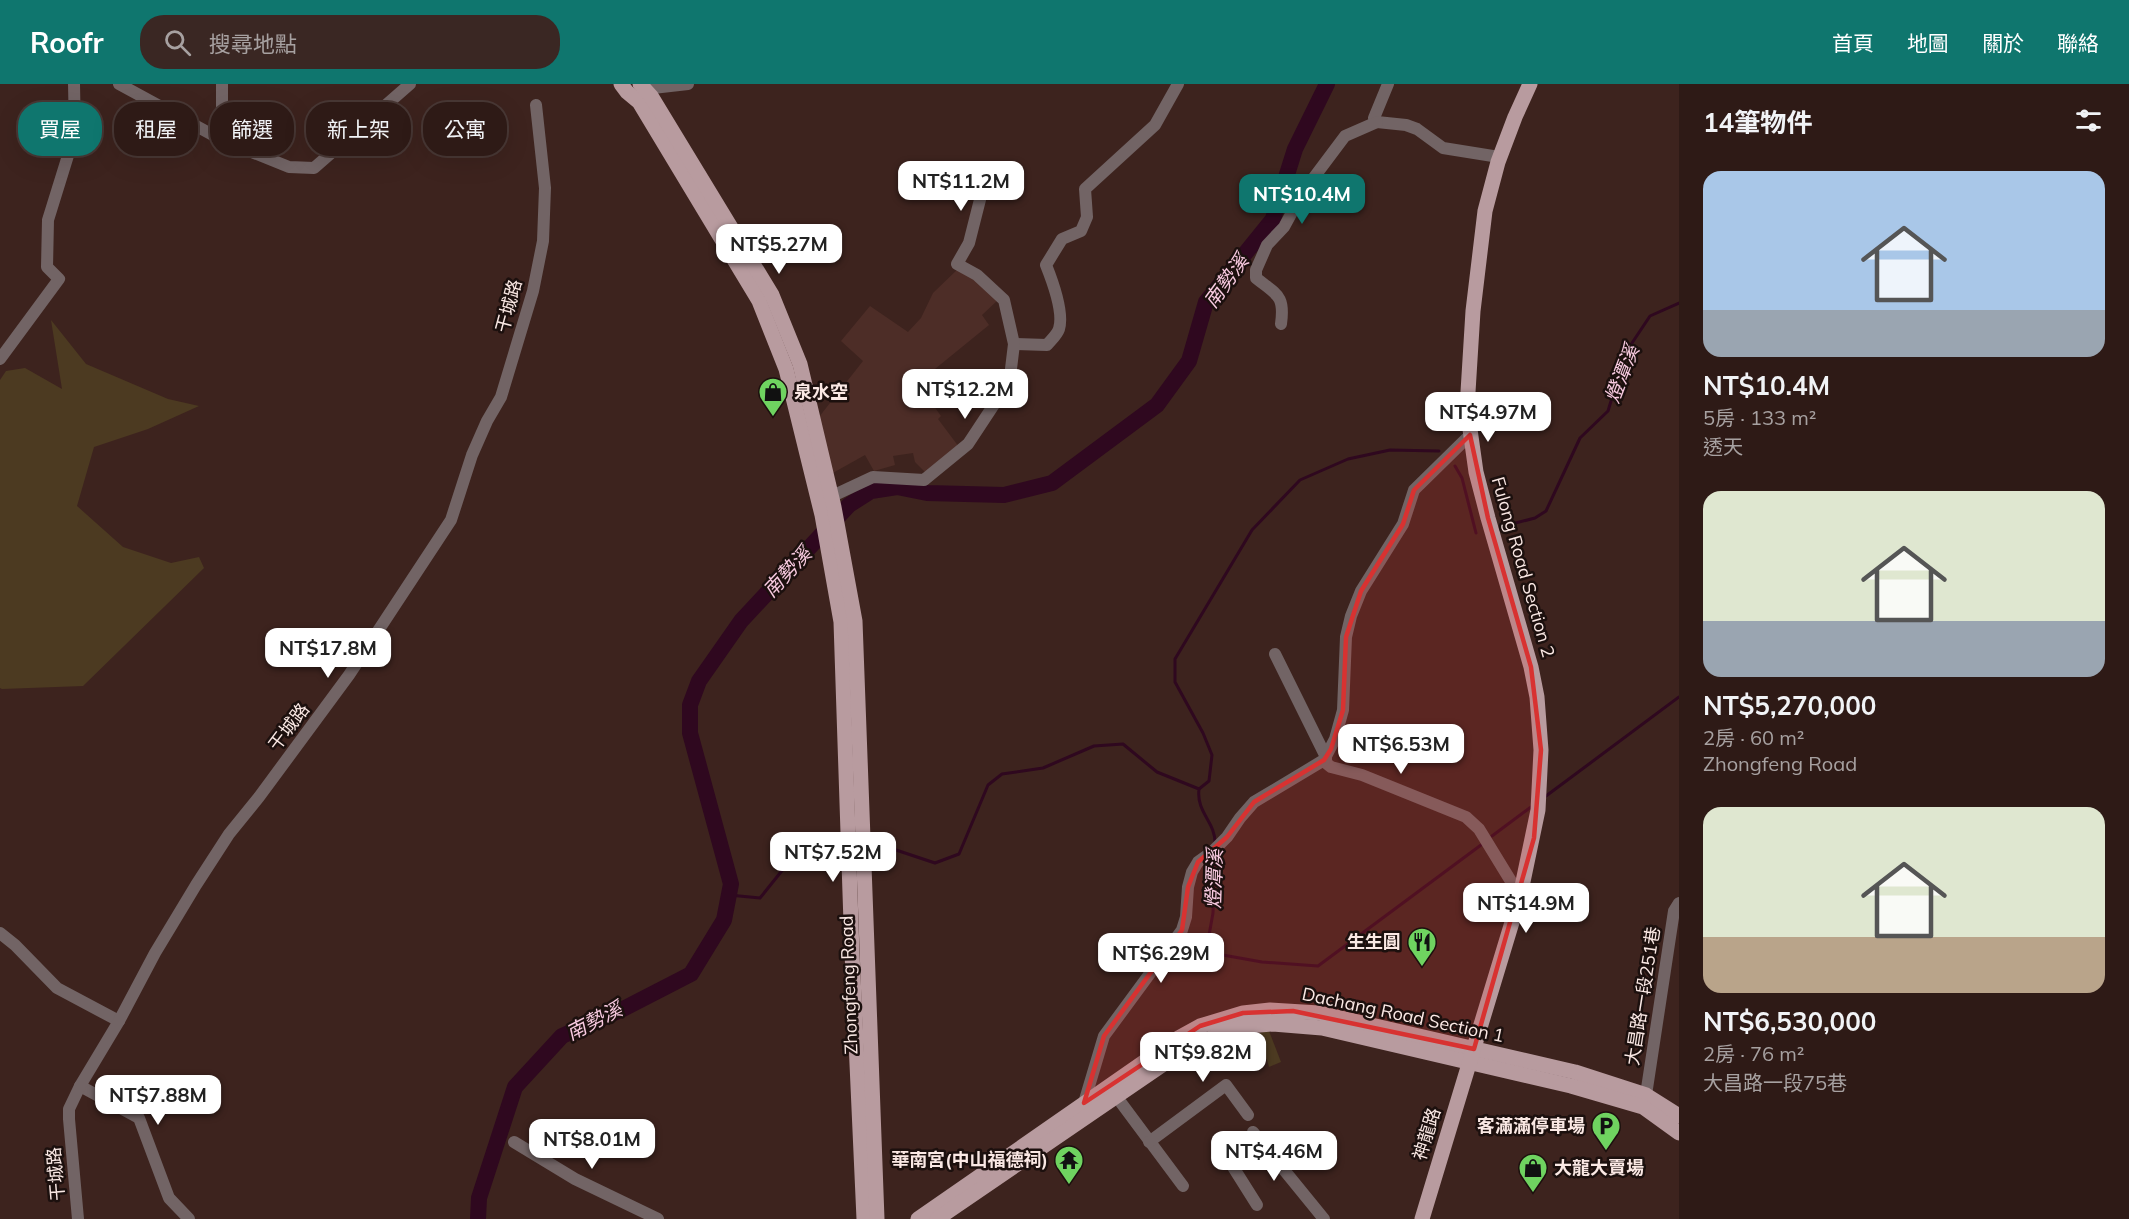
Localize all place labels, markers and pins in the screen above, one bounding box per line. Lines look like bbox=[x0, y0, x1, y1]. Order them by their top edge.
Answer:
pin: NT$11.2M bbox=[899, 161, 1023, 212]
pin: NT$10.4M bbox=[1240, 174, 1364, 225]
pin: NT$5.27M bbox=[717, 224, 841, 275]
pin: NT$12.2M bbox=[903, 369, 1027, 420]
shop icon: 泉水空 bbox=[757, 376, 789, 418]
place label: 泉水空 bbox=[794, 380, 848, 403]
pin: NT$4.97M bbox=[1426, 392, 1550, 443]
pin: NT$17.8M bbox=[266, 628, 390, 679]
pin: NT$6.53M bbox=[1339, 724, 1463, 775]
pin: NT$7.52M bbox=[771, 832, 895, 883]
pin: NT$14.9M bbox=[1464, 883, 1588, 934]
restaurant icon: 生生圓 bbox=[1406, 926, 1438, 968]
place label: 生生圓 bbox=[1347, 930, 1401, 953]
pin: NT$6.29M bbox=[1099, 933, 1223, 984]
pin: NT$9.82M bbox=[1141, 1032, 1265, 1083]
pin: NT$7.88M bbox=[96, 1075, 220, 1126]
parking icon: 客滿滿停車場 bbox=[1590, 1110, 1622, 1152]
place label: 客滿滿停車場 bbox=[1477, 1114, 1585, 1137]
pin: NT$8.01M bbox=[530, 1119, 654, 1170]
pin: NT$4.46M bbox=[1212, 1131, 1336, 1182]
temple icon: 華南宮(中山福德祠) bbox=[1053, 1144, 1085, 1186]
place label: 華南宮(中山福德祠) bbox=[891, 1148, 1048, 1171]
shop icon: 大龍大賣場 bbox=[1517, 1152, 1549, 1194]
place label: 大龍大賣場 bbox=[1554, 1156, 1644, 1179]

